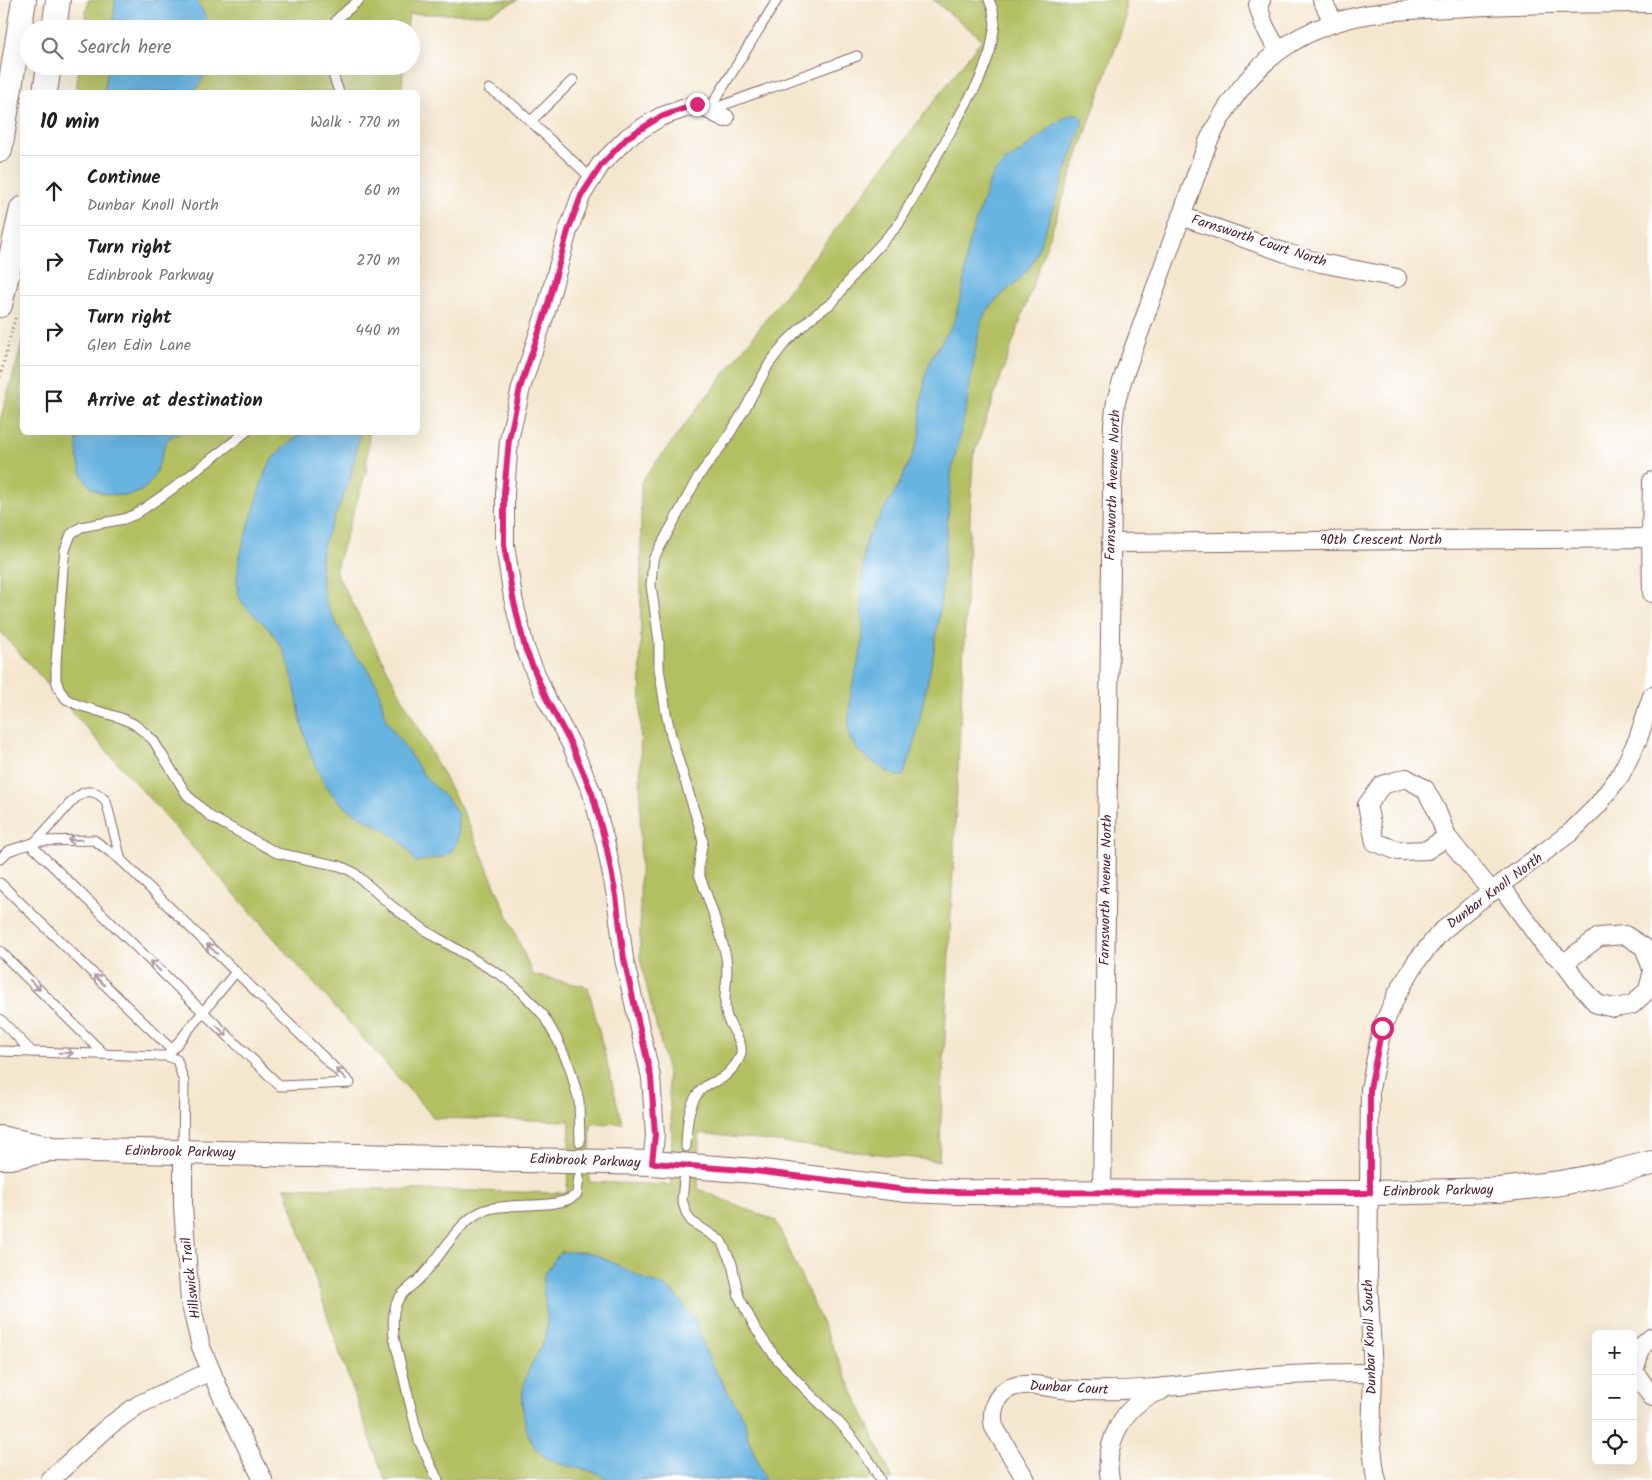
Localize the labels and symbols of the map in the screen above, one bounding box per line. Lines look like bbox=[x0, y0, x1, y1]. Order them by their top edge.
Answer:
route end bbox=[686, 93, 709, 116]
street label: Farnsworth Court North bbox=[1188, 209, 1330, 273]
street label: Farnsworth Avenue North bbox=[1099, 409, 1127, 561]
street label: 90th Crescent North bbox=[1320, 529, 1442, 551]
street label: Farnsworth Avenue North bbox=[1094, 814, 1118, 966]
one-way arrow bbox=[67, 835, 84, 845]
street label: Dunbar Knoll North bbox=[1442, 848, 1548, 934]
one-way arrow bbox=[206, 943, 218, 955]
one-way arrow bbox=[149, 960, 161, 972]
one-way arrow bbox=[93, 974, 105, 986]
one-way arrow bbox=[28, 979, 41, 991]
route start bbox=[1371, 1017, 1394, 1040]
one-way arrow bbox=[216, 1025, 229, 1037]
one-way arrow bbox=[58, 1048, 74, 1058]
one-way arrow bbox=[336, 1069, 348, 1081]
street label: Edinbrook Parkway bbox=[124, 1140, 236, 1164]
street label: Edinbrook Parkway bbox=[529, 1148, 641, 1174]
street label: Edinbrook Parkway bbox=[1382, 1179, 1494, 1203]
street label: Hillswick Trail bbox=[175, 1235, 207, 1320]
street label: Dunbar Knoll South bbox=[1357, 1279, 1383, 1395]
street label: Dunbar Court bbox=[1029, 1375, 1110, 1401]

